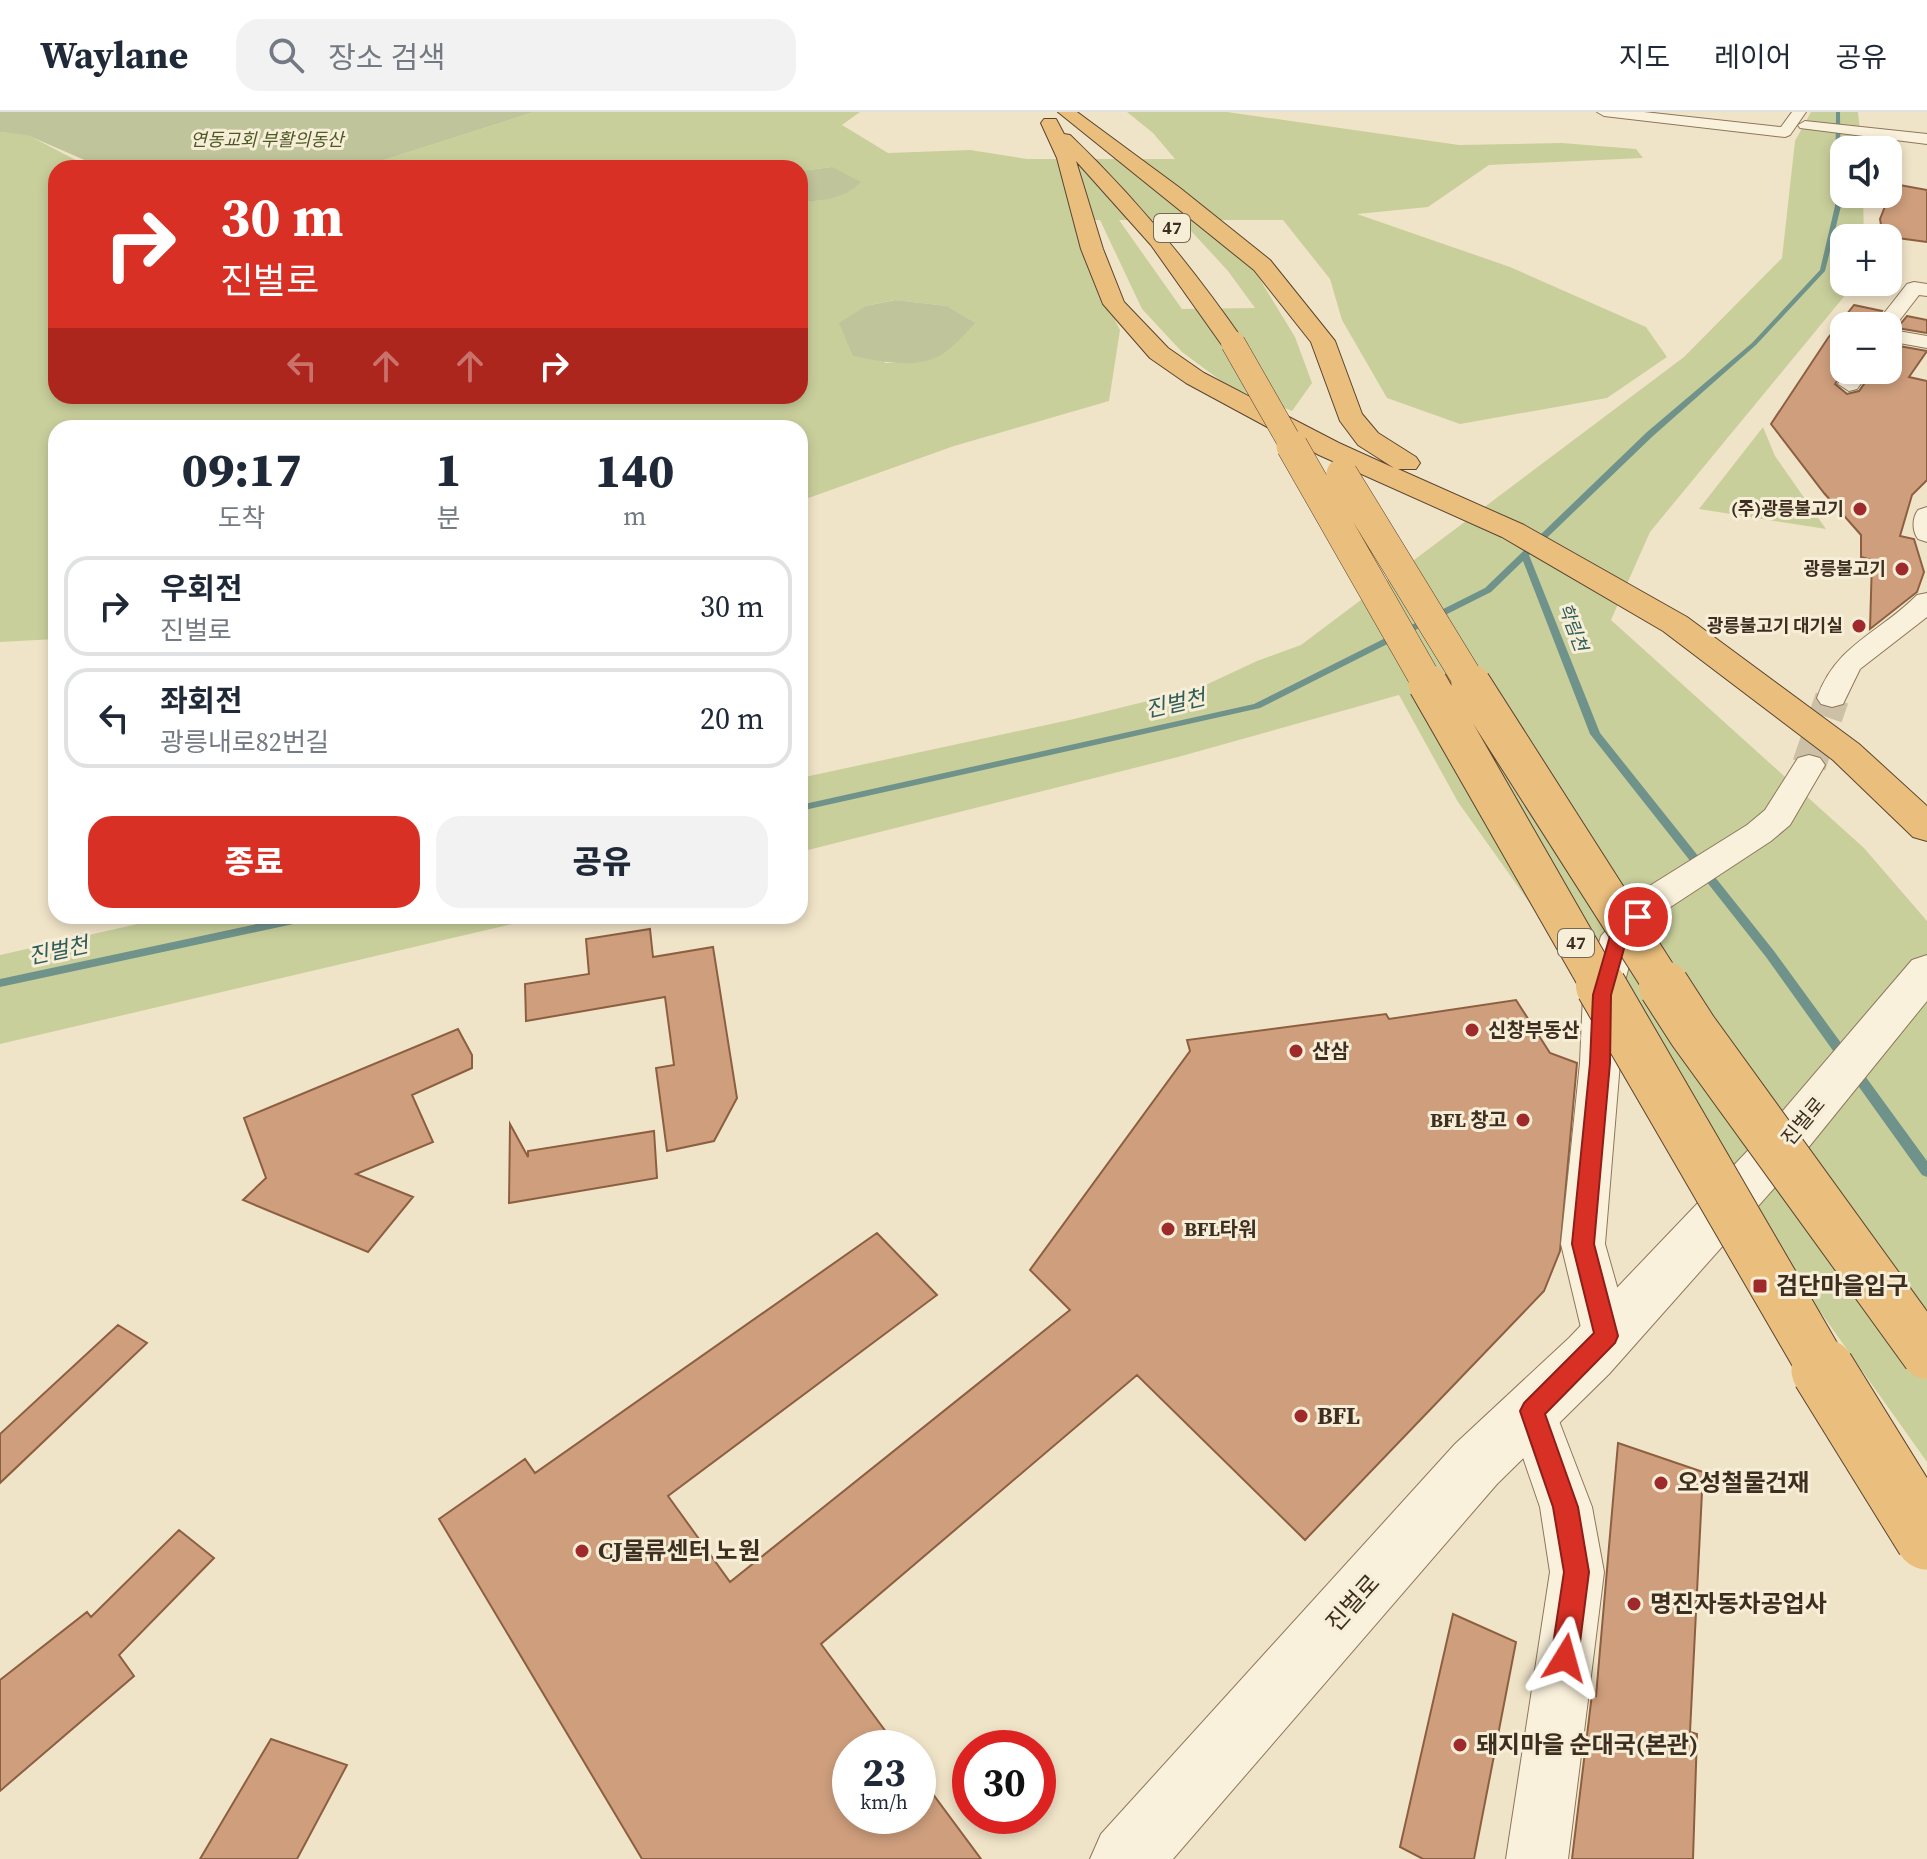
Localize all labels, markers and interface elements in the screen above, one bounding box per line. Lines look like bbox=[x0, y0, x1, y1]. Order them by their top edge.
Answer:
search box bbox=[236, 19, 796, 91]
text: Waylane bbox=[40, 29, 188, 81]
icon: search bbox=[264, 33, 308, 77]
text: 장소 검색 bbox=[328, 37, 446, 78]
text: 지도 bbox=[1619, 38, 1670, 76]
text: 레이어 bbox=[1714, 38, 1791, 76]
text: 공유 bbox=[1835, 38, 1887, 76]
park label: 연동교회 부활의동산 bbox=[190, 127, 346, 152]
map controls bbox=[1830, 136, 1902, 384]
button: sound bbox=[1830, 136, 1902, 208]
text: 30 m bbox=[220, 178, 343, 255]
icon: right bbox=[88, 192, 192, 296]
road number: 47 bbox=[1154, 214, 1190, 242]
button: + bbox=[1830, 224, 1902, 296]
text: 진벌로 bbox=[220, 256, 319, 305]
button: − bbox=[1830, 312, 1902, 384]
icon: left bbox=[280, 344, 324, 388]
icon: ahead bbox=[364, 344, 408, 388]
icon: ahead bbox=[448, 344, 492, 388]
icon: right bbox=[532, 344, 576, 388]
text: 09:17 bbox=[181, 436, 302, 502]
text: 1 bbox=[435, 436, 462, 502]
text: 140 bbox=[595, 437, 674, 503]
place label: (주)광릉불고기 bbox=[1731, 496, 1844, 521]
text: m bbox=[623, 498, 647, 534]
text: 도착 bbox=[218, 500, 266, 536]
text: 분 bbox=[436, 500, 460, 536]
marker: (주)광릉불고기 bbox=[1851, 500, 1869, 518]
place label: 광릉불고기 bbox=[1803, 556, 1886, 581]
marker: 광릉불고기 bbox=[1893, 560, 1911, 578]
text: 우회전 bbox=[160, 568, 243, 609]
icon: right bbox=[92, 584, 136, 628]
text: 30 m bbox=[700, 586, 764, 627]
water label: 학림천 bbox=[1553, 599, 1595, 657]
text: 진벌로 bbox=[160, 612, 232, 648]
place label: 광릉불고기 대기실 bbox=[1707, 613, 1843, 638]
marker: 광릉불고기 대기실 bbox=[1850, 617, 1868, 635]
text: 좌회전 bbox=[160, 680, 243, 721]
water label: 진벌천 bbox=[1142, 681, 1211, 724]
icon: left bbox=[92, 696, 136, 740]
text: 20 m bbox=[700, 698, 764, 739]
text: 광릉내로82번길 bbox=[160, 724, 330, 760]
button: 종료 bbox=[88, 816, 420, 908]
button: 공유 bbox=[436, 816, 768, 908]
pin bbox=[1604, 883, 1672, 951]
icon: arrive bbox=[1616, 895, 1660, 939]
water label: 진벌천 bbox=[25, 928, 94, 971]
road number: 47 bbox=[1558, 929, 1594, 957]
place label: 신창부동산 bbox=[1488, 1016, 1580, 1044]
marker: 신창부동산 bbox=[1463, 1021, 1481, 1039]
place label: 산삼 bbox=[1312, 1037, 1349, 1065]
marker: 산삼 bbox=[1287, 1042, 1305, 1060]
street label: 진벌로 bbox=[1775, 1091, 1831, 1151]
place label: BFL 창고 bbox=[1430, 1106, 1507, 1134]
marker: BFL 창고 bbox=[1514, 1111, 1532, 1129]
place label: BFL타워 bbox=[1184, 1215, 1257, 1243]
marker: BFL타워 bbox=[1159, 1220, 1177, 1238]
place label: 검단마을입구 bbox=[1776, 1269, 1908, 1302]
marker: 검단마을입구 bbox=[1751, 1277, 1769, 1295]
place label: BFL bbox=[1317, 1399, 1360, 1432]
marker: BFL bbox=[1292, 1407, 1310, 1425]
place label: 오성철물건재 bbox=[1677, 1466, 1809, 1499]
marker: 오성철물건재 bbox=[1652, 1474, 1670, 1492]
place label: CJ물류센터 노원 bbox=[598, 1534, 760, 1567]
marker: CJ물류센터 노원 bbox=[573, 1542, 591, 1560]
street label: 진벌로 bbox=[1318, 1567, 1387, 1638]
place label: 명진자동차공업사 bbox=[1650, 1587, 1827, 1620]
marker: 명진자동차공업사 bbox=[1625, 1595, 1643, 1613]
position arrow bbox=[1523, 1616, 1607, 1700]
place label: 돼지마을 순대국(본관) bbox=[1476, 1728, 1698, 1761]
speed limit sign: 30 bbox=[952, 1730, 1056, 1834]
marker: 돼지마을 순대국(본관) bbox=[1451, 1736, 1469, 1754]
text: 23 bbox=[862, 1745, 906, 1799]
text: km/h bbox=[860, 1788, 908, 1816]

